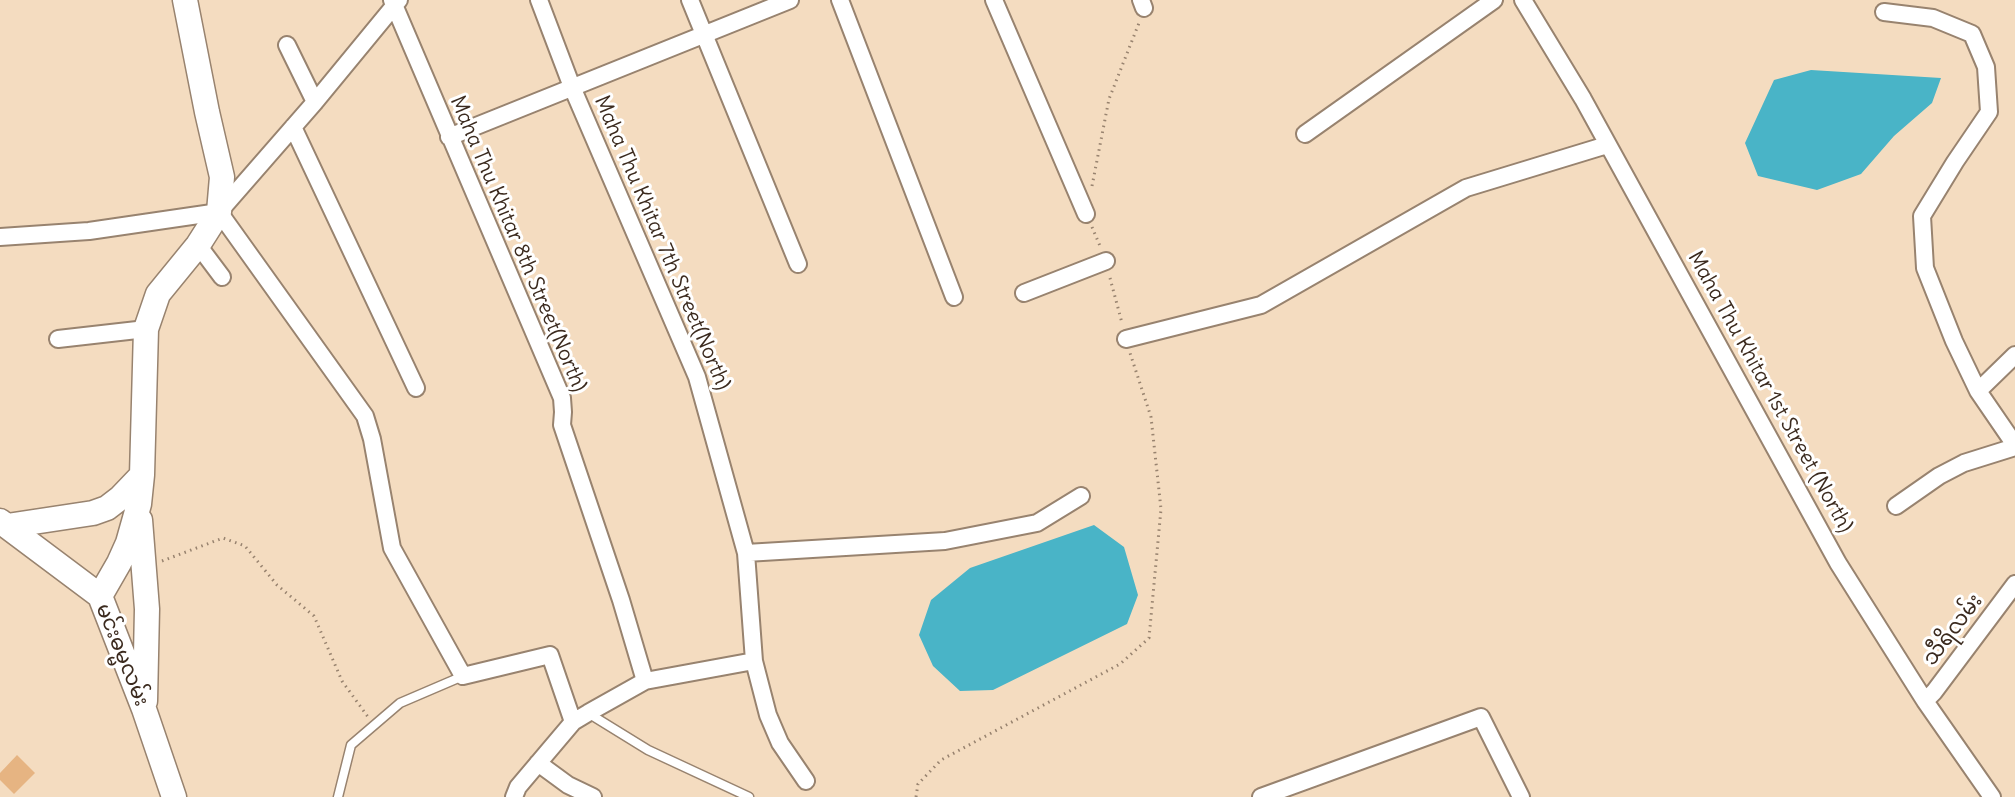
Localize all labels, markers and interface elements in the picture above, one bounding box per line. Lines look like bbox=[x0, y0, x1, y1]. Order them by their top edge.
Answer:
street label: Maha Thu Khitar 8th Street(North) bbox=[444, 92, 592, 396]
street label: Maha Thu Khitar 7th Street(North) bbox=[588, 92, 736, 394]
street label: Maha Thu Khitar 1st Street (North) bbox=[1682, 247, 1858, 537]
street label: သီရိလမ်း bbox=[1918, 589, 1988, 671]
street label: မင်းဓမ္မလမ်း bbox=[90, 600, 154, 710]

